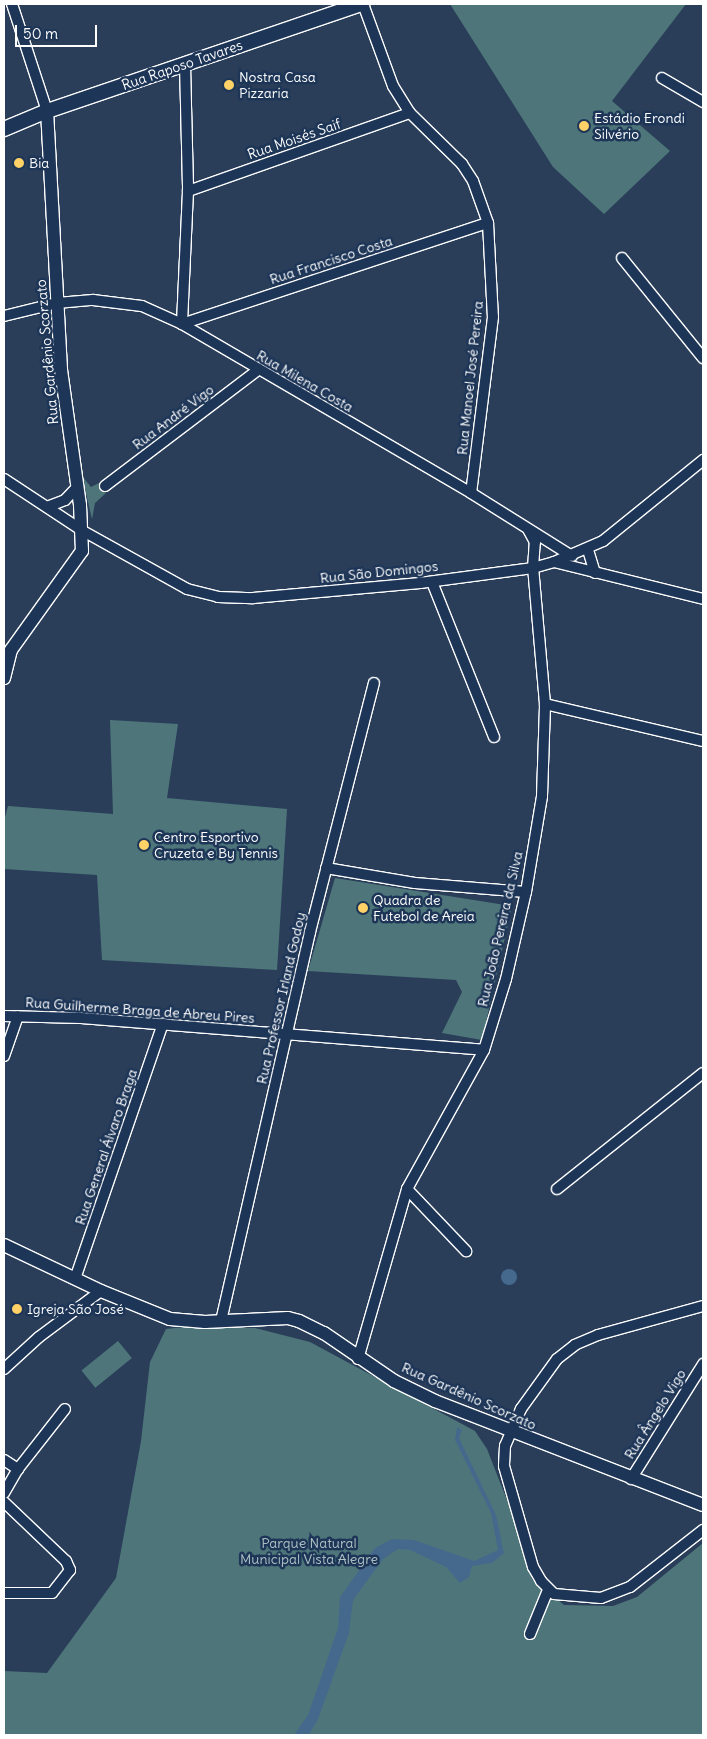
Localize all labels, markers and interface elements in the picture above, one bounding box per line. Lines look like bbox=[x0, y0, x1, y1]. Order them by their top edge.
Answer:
scale bar bbox=[18, 15, 100, 47]
text: 50 m bbox=[23, 24, 58, 43]
street label: Rua Raposo Tavares bbox=[119, 36, 245, 94]
place label: Nostra Casa Pizzaria bbox=[239, 69, 316, 102]
marker: Nostra Casa Pizzaria bbox=[223, 79, 235, 91]
place label: Estádio Erondi Silvério bbox=[594, 110, 685, 142]
street label: Rua Moisés Saif bbox=[245, 115, 343, 163]
marker: Estádio Erondi Silvério bbox=[578, 120, 590, 132]
place label: Bia bbox=[29, 155, 49, 171]
marker: Bia bbox=[13, 157, 25, 169]
street label: Rua Francisco Costa bbox=[267, 232, 395, 288]
street label: Rua Gardênio Scorzato bbox=[32, 279, 62, 425]
street label: Rua Manoel José Pereira bbox=[454, 300, 486, 456]
street label: Rua Milena Costa bbox=[254, 347, 356, 415]
street label: Rua André Vigo bbox=[129, 381, 217, 453]
street label: Rua São Domingos bbox=[319, 557, 439, 587]
place label: Centro Esportivo Cruzeta e By Tennis bbox=[154, 829, 278, 862]
marker: Centro Esportivo Cruzeta e By Tennis bbox=[138, 839, 150, 851]
street label: Rua João Pereira da Silva bbox=[474, 850, 526, 1008]
place label: Quadra de Futebol de Areia bbox=[373, 892, 475, 924]
marker: Quadra de Futebol de Areia bbox=[357, 902, 369, 914]
street label: Rua Professor Irland Godoy bbox=[253, 910, 309, 1086]
street label: Rua Guilherme Braga de Abreu Pires bbox=[25, 994, 255, 1026]
street label: Rua General Álvaro Braga bbox=[71, 1067, 141, 1227]
place label: Igreja São José bbox=[27, 1301, 124, 1317]
marker: Igreja São José bbox=[11, 1303, 23, 1315]
street label: Rua Gardênio Scorzato bbox=[399, 1359, 539, 1433]
street label: Rua Ângelo Vigo bbox=[621, 1366, 689, 1462]
park label: Parque Natural Municipal Vista Alegre bbox=[240, 1535, 378, 1568]

